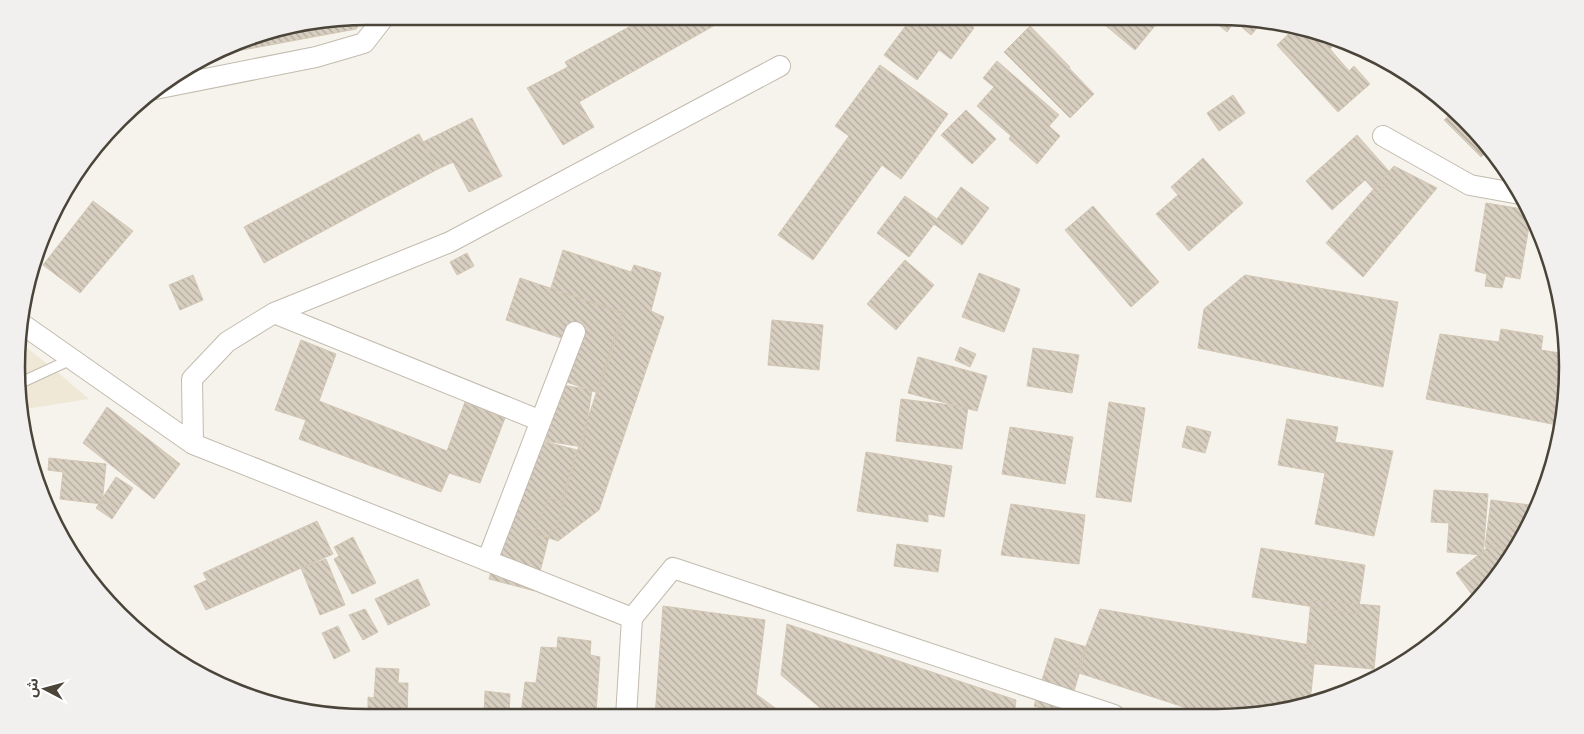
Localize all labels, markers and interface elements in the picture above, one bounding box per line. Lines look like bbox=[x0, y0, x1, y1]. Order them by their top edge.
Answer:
north arrow bbox=[20, 664, 70, 714]
text: ش bbox=[22, 677, 42, 698]

